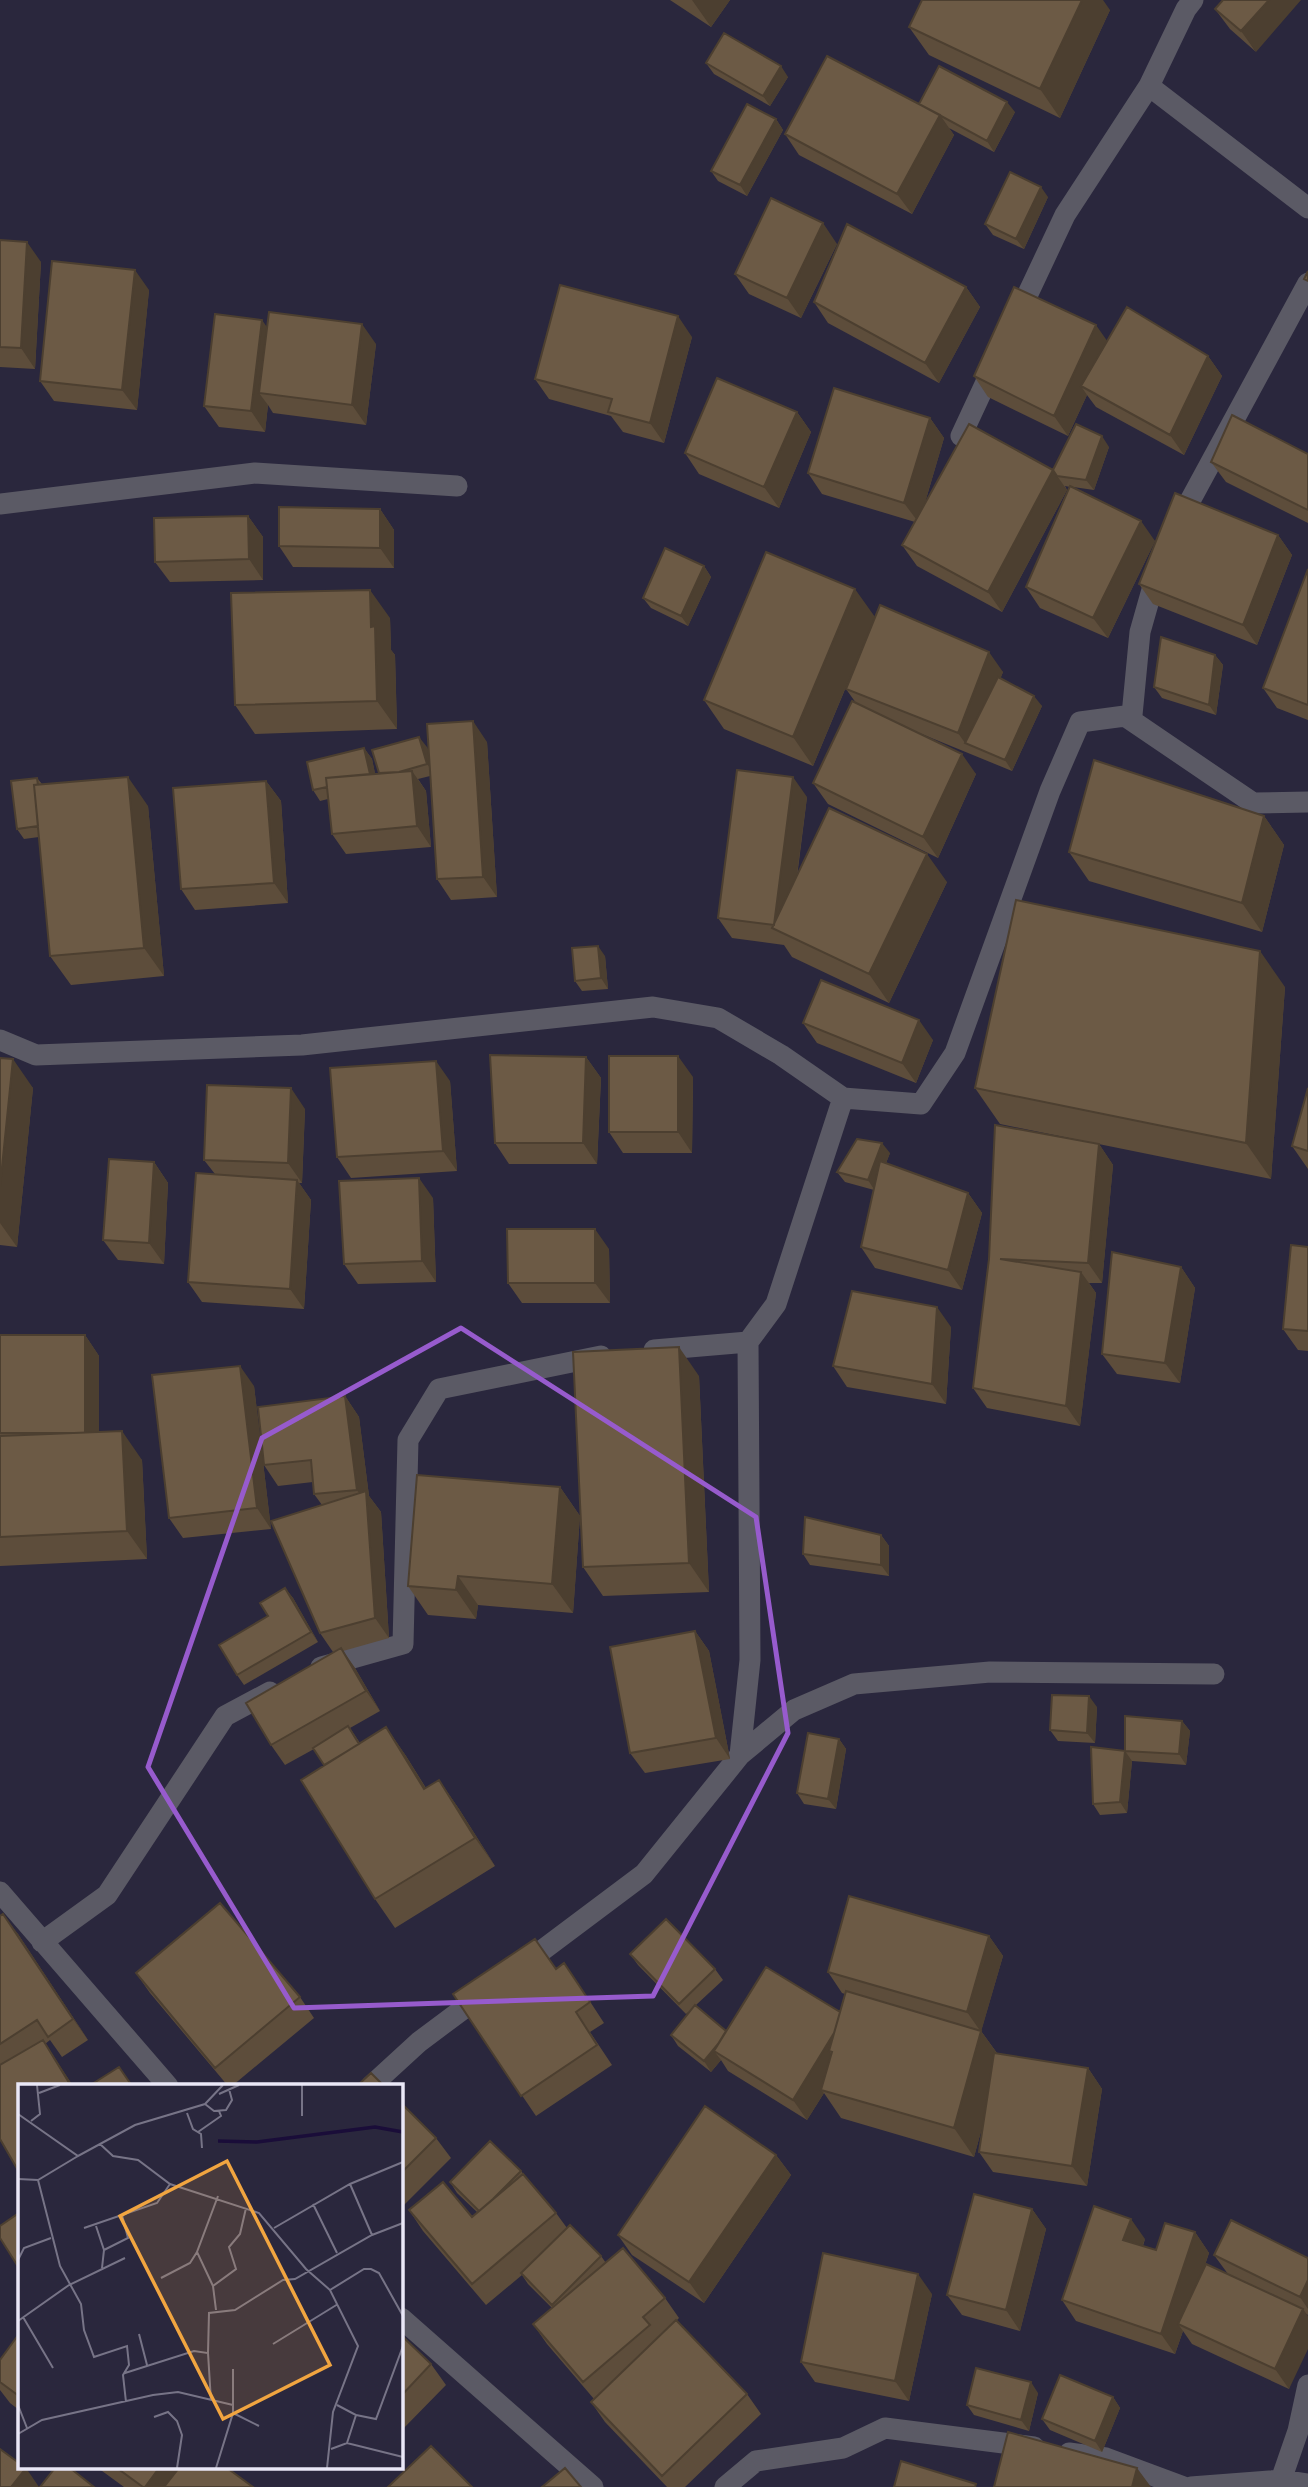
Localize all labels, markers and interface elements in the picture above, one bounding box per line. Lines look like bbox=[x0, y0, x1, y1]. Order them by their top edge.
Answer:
inset map bbox=[18, 2084, 402, 2470]

